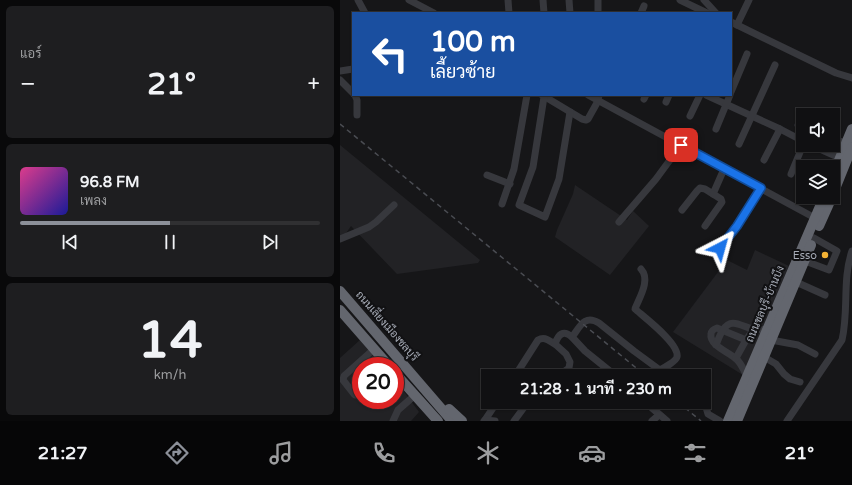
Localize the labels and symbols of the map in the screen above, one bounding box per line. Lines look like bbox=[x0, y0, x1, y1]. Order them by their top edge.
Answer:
pin bbox=[664, 128, 698, 162]
position arrow bbox=[699, 227, 741, 269]
place label: Esso bbox=[793, 249, 817, 262]
marker: Esso bbox=[820, 250, 830, 260]
street label: ถนนชลบุรี-บ้านบึง bbox=[741, 263, 789, 345]
street label: ถนนเลี่ยงเมืองชลบุรี bbox=[352, 285, 425, 365]
speed limit sign: 20 bbox=[352, 357, 404, 409]

